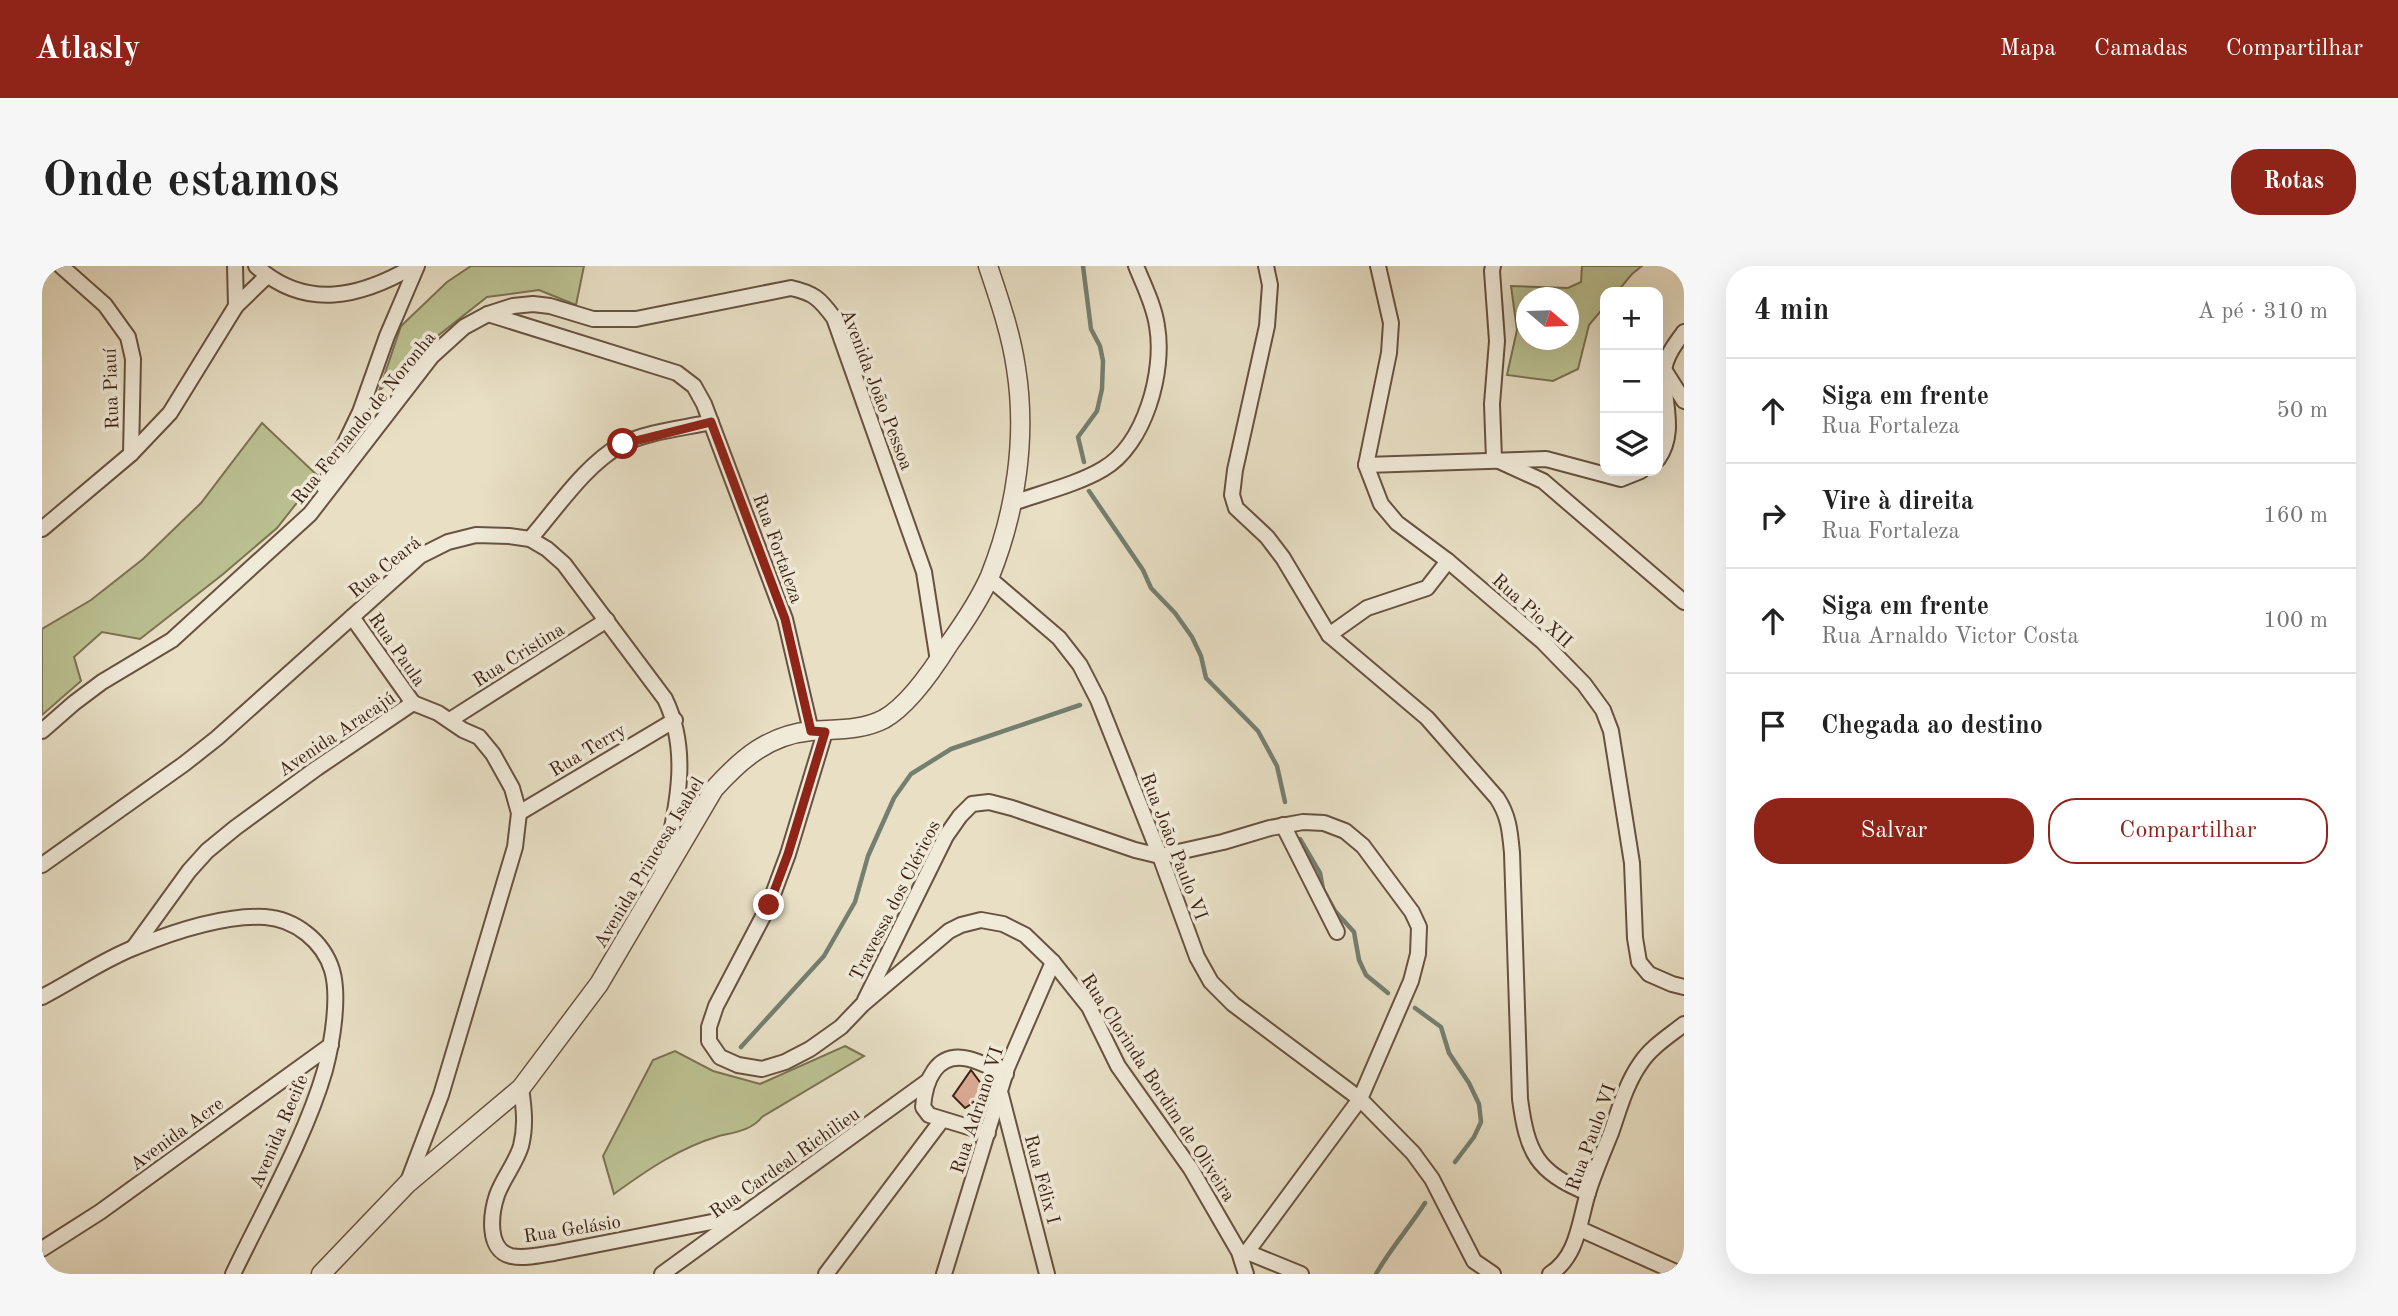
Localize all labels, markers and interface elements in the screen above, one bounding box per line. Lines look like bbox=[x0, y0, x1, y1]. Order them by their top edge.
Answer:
text: Atlasly bbox=[35, 33, 140, 66]
text: Mapa bbox=[2000, 37, 2056, 61]
text: Camadas bbox=[2094, 37, 2188, 61]
text: Compartilhar bbox=[2226, 37, 2363, 61]
button: Rotas bbox=[2231, 149, 2356, 215]
text: Onde estamos bbox=[42, 158, 339, 207]
north arrow bbox=[1516, 287, 1579, 350]
map controls bbox=[1600, 287, 1663, 476]
button: + bbox=[1600, 287, 1663, 350]
text: 4 min bbox=[1754, 296, 1829, 326]
text: A pé · 310 m bbox=[2197, 300, 2328, 323]
street label: Avenida João Pessoa bbox=[836, 307, 915, 474]
street label: Rua Fernando de Noronha bbox=[290, 328, 441, 509]
street label: Rua Piauí bbox=[102, 347, 123, 430]
button: − bbox=[1600, 350, 1663, 413]
text: Siga em frente bbox=[1821, 384, 1989, 410]
icon: ahead bbox=[1754, 392, 1792, 430]
text: 50 m bbox=[2277, 399, 2328, 422]
button: layers bbox=[1600, 413, 1663, 476]
text: Rua Fortaleza bbox=[1821, 415, 1960, 438]
route start bbox=[607, 428, 638, 459]
text: Vire à direita bbox=[1821, 489, 1974, 515]
street label: Rua Fortaleza bbox=[748, 492, 805, 607]
icon: right bbox=[1754, 497, 1792, 535]
text: 160 m bbox=[2263, 504, 2328, 527]
text: Rua Fortaleza bbox=[1821, 520, 1960, 543]
street label: Rua Ceará bbox=[346, 533, 426, 603]
street label: Rua Pio XII bbox=[1488, 571, 1575, 653]
text: Siga em frente bbox=[1821, 594, 1989, 620]
icon: ahead bbox=[1754, 602, 1792, 640]
text: 100 m bbox=[2263, 609, 2328, 632]
street label: Rua Paula bbox=[364, 610, 428, 691]
street label: Rua Cristina bbox=[470, 620, 569, 692]
text: Rua Arnaldo Victor Costa bbox=[1821, 625, 2079, 648]
street label: Avenida Aracajú bbox=[275, 689, 399, 781]
icon: arrive bbox=[1754, 707, 1792, 745]
text: Chegada ao destino bbox=[1821, 713, 2043, 739]
street label: Rua Terry bbox=[547, 721, 630, 781]
street label: Rua João Paulo VI bbox=[1136, 771, 1209, 923]
street label: Avenida Princesa Isabel bbox=[592, 774, 709, 952]
button: Salvar bbox=[1754, 798, 2034, 864]
button: Compartilhar bbox=[2048, 798, 2328, 864]
street label: Travessa dos Cléricos bbox=[847, 818, 945, 985]
route end bbox=[753, 889, 784, 920]
street label: Rua Clorinda Bordim de Oliveira bbox=[1076, 971, 1238, 1206]
street label: Rua Adriano VI bbox=[949, 1045, 1008, 1177]
street label: Avenida Recife bbox=[248, 1072, 313, 1192]
street label: Rua Paulo VI bbox=[1564, 1082, 1620, 1194]
street label: Avenida Acre bbox=[127, 1095, 228, 1175]
street label: Rua Cardeal Richilieu bbox=[707, 1105, 864, 1223]
street label: Rua Félix I bbox=[1020, 1133, 1062, 1226]
street label: Rua Gelásio bbox=[522, 1213, 622, 1248]

